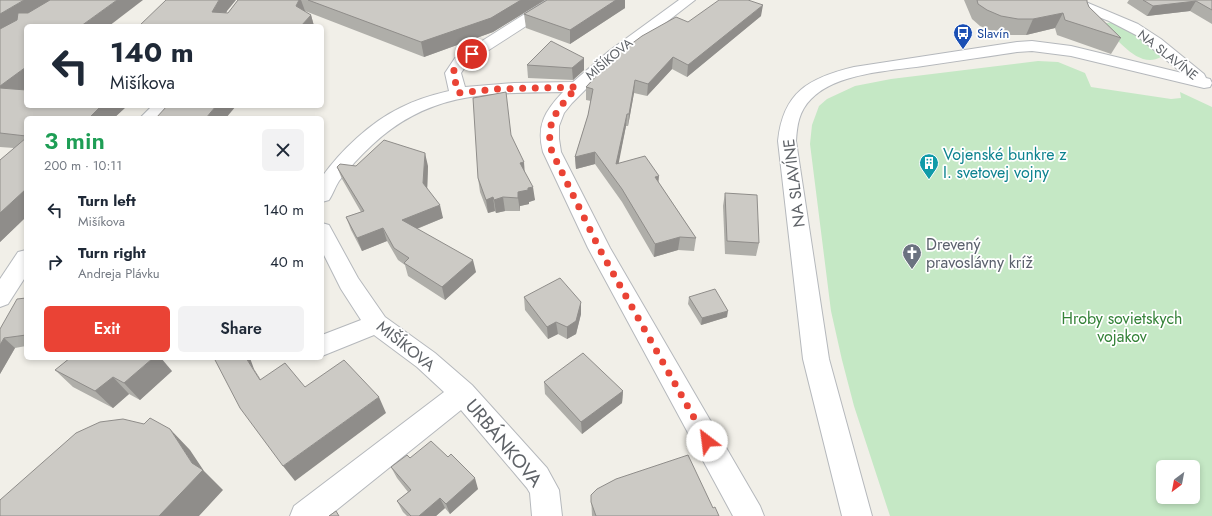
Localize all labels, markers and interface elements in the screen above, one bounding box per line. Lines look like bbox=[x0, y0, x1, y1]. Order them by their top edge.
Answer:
bus stop icon: Slavín bbox=[952, 22, 974, 50]
place label: Slavín bbox=[977, 24, 1009, 43]
street label: NA SLAVÍNE bbox=[1134, 25, 1202, 85]
text: 140 m bbox=[110, 32, 194, 73]
street label: MIŠÍKOVA bbox=[581, 33, 637, 84]
pin bbox=[455, 37, 489, 71]
icon: left bbox=[44, 40, 96, 92]
icon: arrive bbox=[461, 43, 483, 65]
text: Mišíkova bbox=[110, 70, 175, 96]
text: 3 min bbox=[44, 123, 105, 158]
button: close bbox=[262, 129, 304, 171]
street label: NA SLAVÍNE bbox=[777, 137, 811, 229]
place label: Vojenské bunkre z I. svetovej vojny bbox=[943, 143, 1067, 184]
building icon: Vojenské bunkre z I. svetovej vojny bbox=[918, 152, 940, 180]
text: 200 m · 10:11 bbox=[44, 156, 122, 175]
text: Turn left bbox=[78, 190, 136, 212]
icon: left bbox=[44, 199, 66, 221]
text: 140 m bbox=[263, 199, 304, 221]
text: Mišíkova bbox=[78, 212, 125, 231]
place label: Drevený pravoslávny kríž bbox=[926, 233, 1033, 274]
text: Turn right bbox=[78, 242, 146, 264]
church icon: Drevený pravoslávny kríž bbox=[901, 242, 923, 270]
icon: right bbox=[44, 251, 66, 273]
text: 40 m bbox=[270, 251, 304, 273]
text: Andreja Plávku bbox=[78, 264, 160, 283]
button: Exit bbox=[44, 306, 170, 352]
button: Share bbox=[178, 306, 304, 352]
park label: Hroby sovietskych vojakov bbox=[1062, 307, 1182, 348]
street label: MIŠÍKOVA bbox=[372, 315, 441, 377]
street label: URBÁNKOVA bbox=[459, 393, 549, 493]
position arrow bbox=[686, 420, 728, 462]
north arrow bbox=[1156, 460, 1200, 504]
map controls bbox=[1156, 460, 1200, 504]

